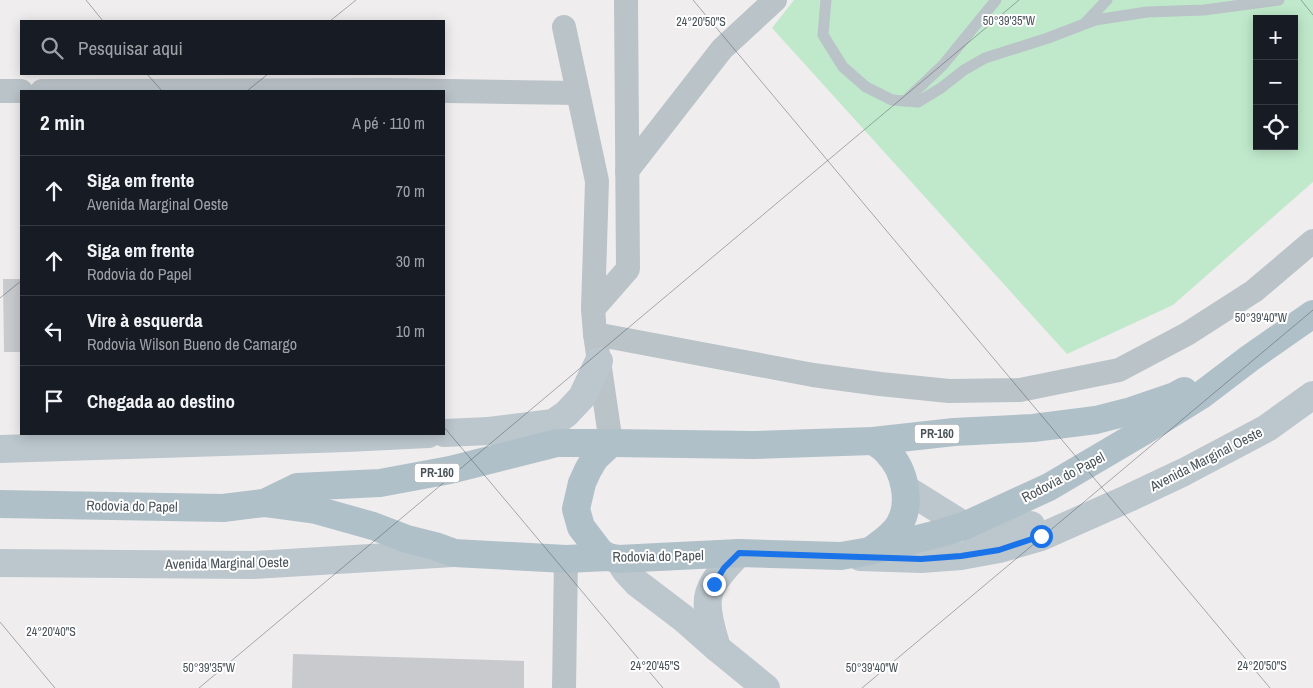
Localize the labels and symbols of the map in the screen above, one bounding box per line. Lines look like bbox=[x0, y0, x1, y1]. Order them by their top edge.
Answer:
text: 50°39'35"W bbox=[983, 13, 1036, 29]
text: 24°20'50"S bbox=[676, 14, 726, 30]
text: 50°39'40"W bbox=[1235, 310, 1288, 326]
street label: Avenida Marginal Oeste bbox=[1146, 423, 1265, 496]
road number: PR-160 bbox=[914, 424, 960, 444]
street label: Rodovia do Papel bbox=[1018, 448, 1108, 506]
road number: PR-160 bbox=[414, 463, 460, 482]
street label: Rodovia do Papel bbox=[86, 496, 178, 516]
route start bbox=[1030, 525, 1053, 548]
street label: Rodovia do Papel bbox=[612, 546, 704, 566]
street label: Avenida Marginal Oeste bbox=[164, 553, 289, 573]
route end bbox=[703, 573, 726, 596]
text: 24°20'40"S bbox=[26, 624, 76, 640]
text: 24°20'45"S bbox=[630, 658, 680, 674]
text: 24°20'50"S bbox=[1237, 658, 1287, 674]
text: 50°39'35"W bbox=[183, 660, 236, 676]
text: 50°39'40"W bbox=[846, 660, 899, 676]

